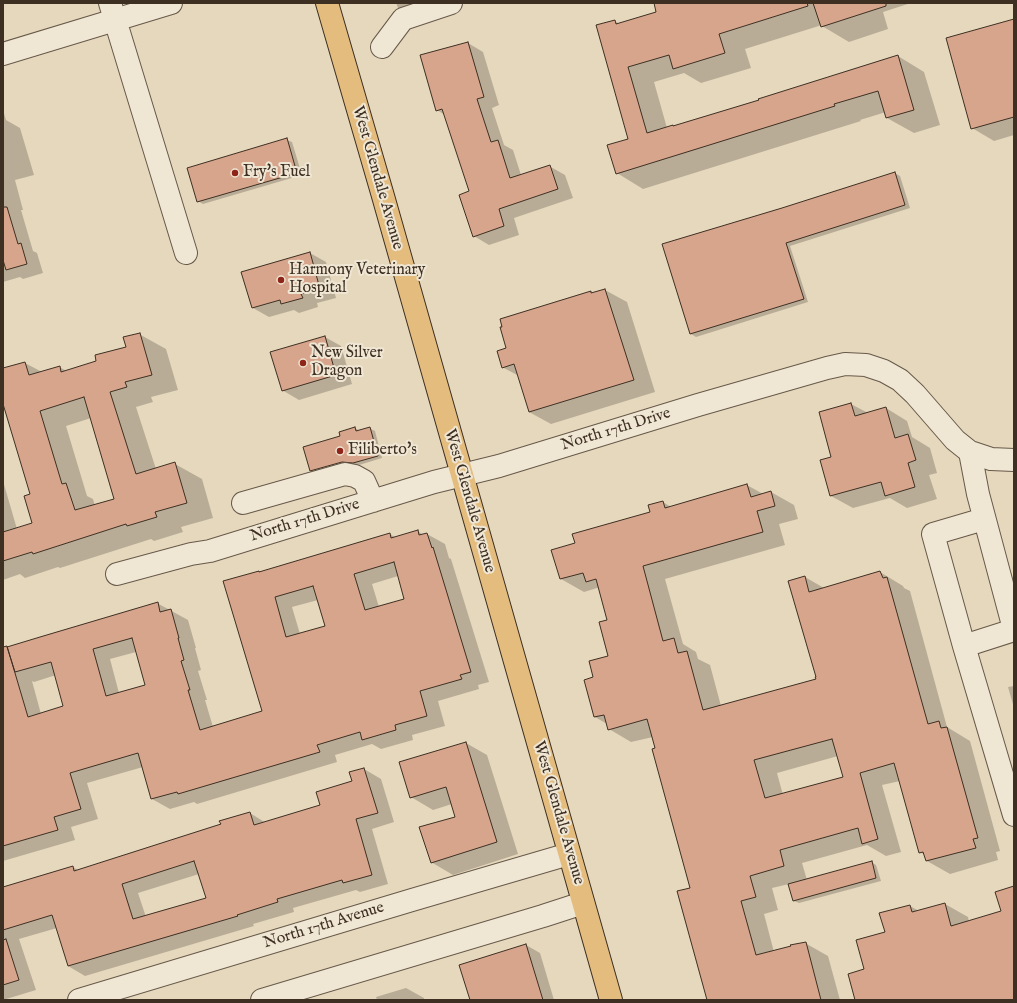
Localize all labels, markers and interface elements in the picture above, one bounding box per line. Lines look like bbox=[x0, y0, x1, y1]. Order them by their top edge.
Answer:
street label: West Glendale Avenue bbox=[347, 104, 407, 252]
place label: Fry's Fuel bbox=[243, 163, 310, 183]
marker: Fry's Fuel bbox=[230, 168, 240, 178]
place label: Harmony Veterinary Hospital bbox=[289, 261, 425, 299]
marker: Harmony Veterinary Hospital bbox=[276, 275, 286, 285]
place label: New Silver Dragon bbox=[311, 344, 383, 382]
marker: New Silver Dragon bbox=[298, 358, 308, 368]
street label: North 17th Drive bbox=[559, 404, 673, 456]
street label: West Glendale Avenue bbox=[439, 427, 499, 575]
place label: Filiberto's bbox=[348, 441, 417, 461]
marker: Filiberto's bbox=[335, 446, 345, 456]
street label: North 17th Drive bbox=[248, 495, 362, 547]
street label: West Glendale Avenue bbox=[528, 739, 588, 887]
street label: North 17th Avenue bbox=[261, 899, 387, 953]

